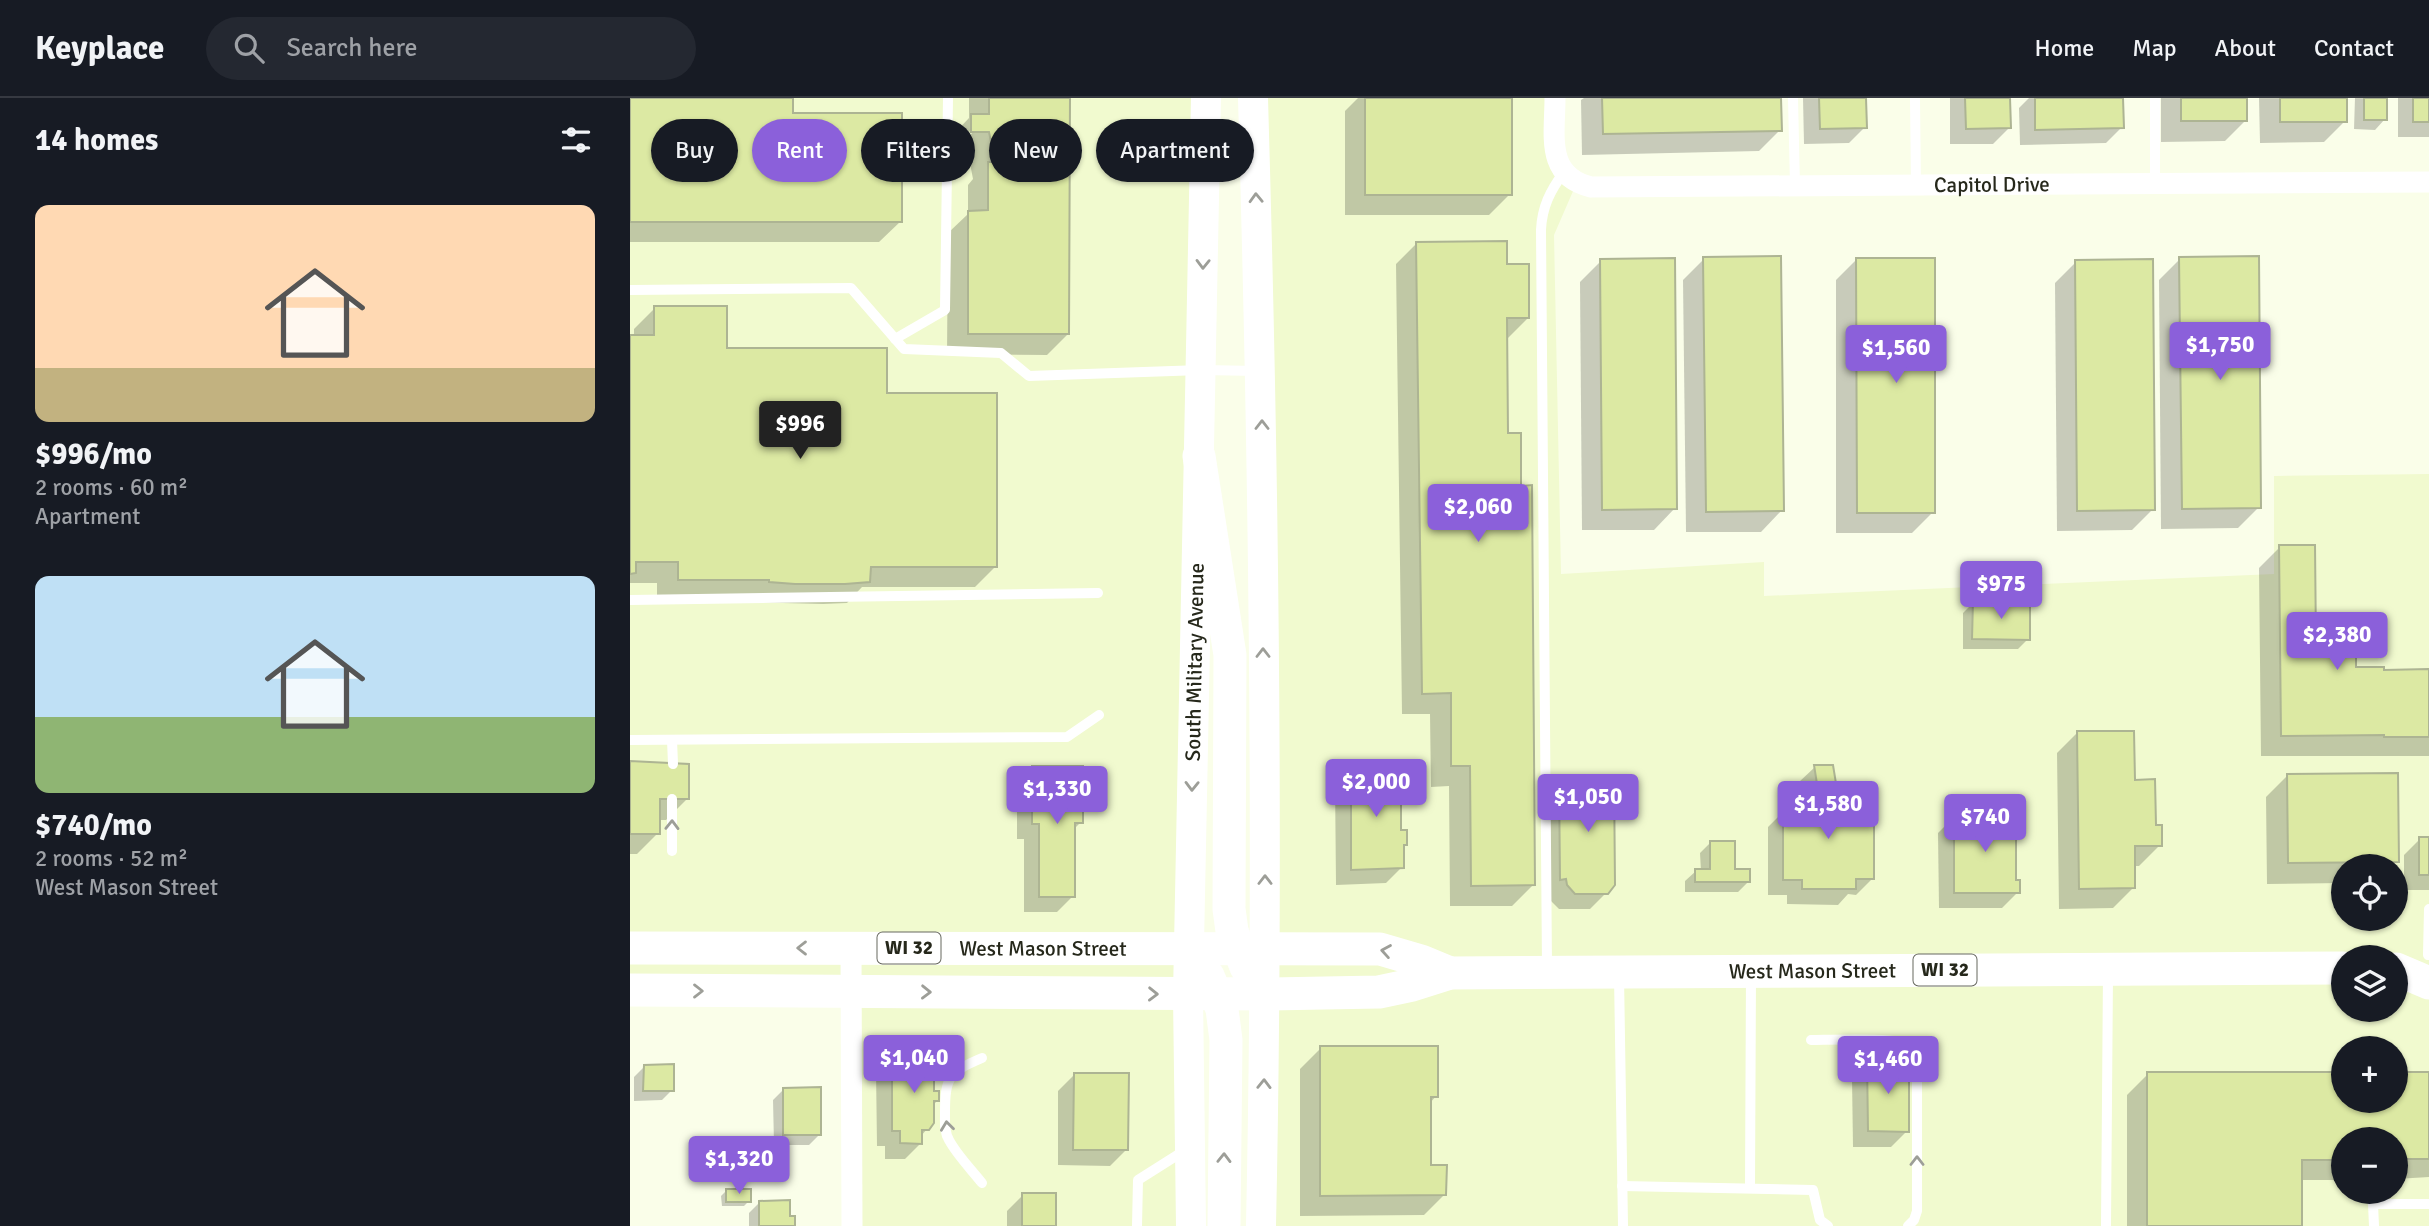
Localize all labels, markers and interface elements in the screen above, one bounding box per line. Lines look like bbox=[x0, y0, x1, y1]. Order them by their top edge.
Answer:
search box bbox=[206, 17, 696, 80]
text: Keyplace bbox=[35, 28, 164, 69]
icon: search bbox=[230, 29, 268, 67]
text: Search here bbox=[286, 32, 418, 64]
text: Home bbox=[2034, 33, 2094, 63]
text: Map bbox=[2132, 33, 2177, 63]
text: About bbox=[2215, 33, 2276, 63]
text: Contact bbox=[2314, 33, 2394, 63]
chip: Buy bbox=[651, 119, 738, 182]
chip: Rent bbox=[752, 119, 847, 182]
chip: Filters bbox=[861, 119, 975, 182]
chip: New bbox=[989, 119, 1082, 182]
chip: Apartment bbox=[1096, 119, 1254, 182]
icon: filters bbox=[557, 121, 595, 159]
text: 14 homes bbox=[35, 122, 158, 159]
street label: Capitol Drive bbox=[1934, 171, 2050, 198]
one-way arrow bbox=[1249, 192, 1264, 203]
icon: home bbox=[252, 250, 378, 376]
one-way arrow bbox=[1195, 259, 1211, 270]
pin: $1,750 bbox=[2163, 322, 2277, 382]
pin: $1,560 bbox=[1839, 326, 1953, 385]
text: $1,750 bbox=[2186, 330, 2254, 359]
text: $1,560 bbox=[1862, 333, 1930, 362]
pin: $996 bbox=[759, 402, 841, 461]
text: $996 bbox=[775, 409, 825, 438]
one-way arrow bbox=[1254, 420, 1270, 430]
text: $996/mo bbox=[35, 436, 152, 473]
text: 2 rooms · 60 m² bbox=[35, 473, 188, 502]
pin: $2,060 bbox=[1421, 484, 1535, 544]
text: $2,060 bbox=[1444, 492, 1512, 521]
text: Apartment bbox=[35, 502, 140, 531]
pin: $975 bbox=[1960, 561, 2042, 621]
street label: South Military Avenue bbox=[1180, 563, 1210, 761]
text: $975 bbox=[1976, 569, 2026, 598]
pin: $2,380 bbox=[2280, 612, 2394, 672]
text: $2,380 bbox=[2303, 620, 2371, 649]
icon: home bbox=[252, 621, 378, 747]
one-way arrow bbox=[1255, 647, 1271, 658]
pin: $2,000 bbox=[1319, 760, 1433, 819]
pin: $1,330 bbox=[1000, 766, 1114, 826]
text: $2,000 bbox=[1342, 767, 1410, 796]
text: $1,330 bbox=[1023, 774, 1091, 803]
pin: $1,050 bbox=[1531, 774, 1645, 834]
one-way arrow bbox=[1185, 780, 1200, 791]
text: $1,050 bbox=[1554, 782, 1622, 811]
pin: $1,580 bbox=[1771, 782, 1885, 841]
text: $1,580 bbox=[1794, 789, 1862, 818]
pin: $740 bbox=[1944, 794, 2026, 854]
text: $740 bbox=[1960, 802, 2010, 831]
text: $740/mo bbox=[35, 807, 152, 844]
one-way arrow bbox=[664, 820, 680, 830]
text: 2 rooms · 52 m² bbox=[35, 844, 188, 873]
map controls bbox=[2331, 854, 2408, 1204]
button: locate bbox=[2331, 854, 2408, 931]
text: West Mason Street bbox=[35, 873, 218, 902]
one-way arrow bbox=[1257, 875, 1273, 885]
road number: WI 32 bbox=[877, 932, 940, 964]
street label: West Mason Street bbox=[959, 935, 1127, 962]
one-way arrow bbox=[796, 940, 807, 956]
one-way arrow bbox=[1380, 944, 1392, 959]
button: layers bbox=[2331, 945, 2408, 1022]
road number: WI 32 bbox=[1914, 954, 1976, 986]
street label: West Mason Street bbox=[1729, 958, 1896, 984]
one-way arrow bbox=[693, 983, 704, 999]
one-way arrow bbox=[921, 984, 931, 1000]
one-way arrow bbox=[1148, 986, 1159, 1002]
pin: $1,040 bbox=[857, 1035, 971, 1095]
button: + bbox=[2331, 1036, 2408, 1113]
pin: $1,460 bbox=[1831, 1037, 1945, 1096]
text: $1,040 bbox=[880, 1043, 948, 1072]
text: $1,460 bbox=[1854, 1044, 1922, 1073]
one-way arrow bbox=[1256, 1079, 1271, 1090]
one-way arrow bbox=[939, 1120, 954, 1132]
button: − bbox=[2331, 1127, 2408, 1204]
pin: $1,320 bbox=[682, 1136, 796, 1196]
text: $1,320 bbox=[705, 1144, 773, 1173]
one-way arrow bbox=[1217, 1152, 1232, 1163]
one-way arrow bbox=[1909, 1155, 1925, 1165]

